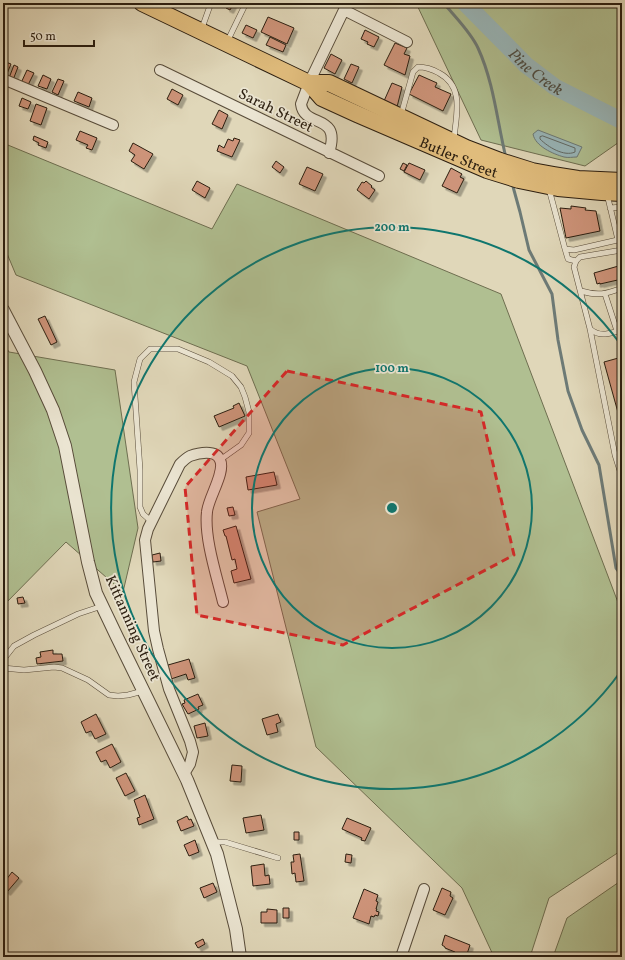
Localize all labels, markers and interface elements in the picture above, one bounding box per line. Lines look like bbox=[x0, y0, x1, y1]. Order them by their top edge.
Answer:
scale bar bbox=[24, 22, 94, 48]
text: 50 m bbox=[30, 29, 56, 45]
water label: Pine Creek bbox=[502, 44, 567, 102]
street label: Sarah Street bbox=[234, 84, 316, 138]
street label: Butler Street bbox=[415, 133, 500, 185]
text: 200 m bbox=[374, 220, 410, 236]
text: 100 m bbox=[375, 361, 409, 377]
centre of rings bbox=[385, 501, 399, 515]
street label: Kittanning Street bbox=[99, 572, 164, 685]

